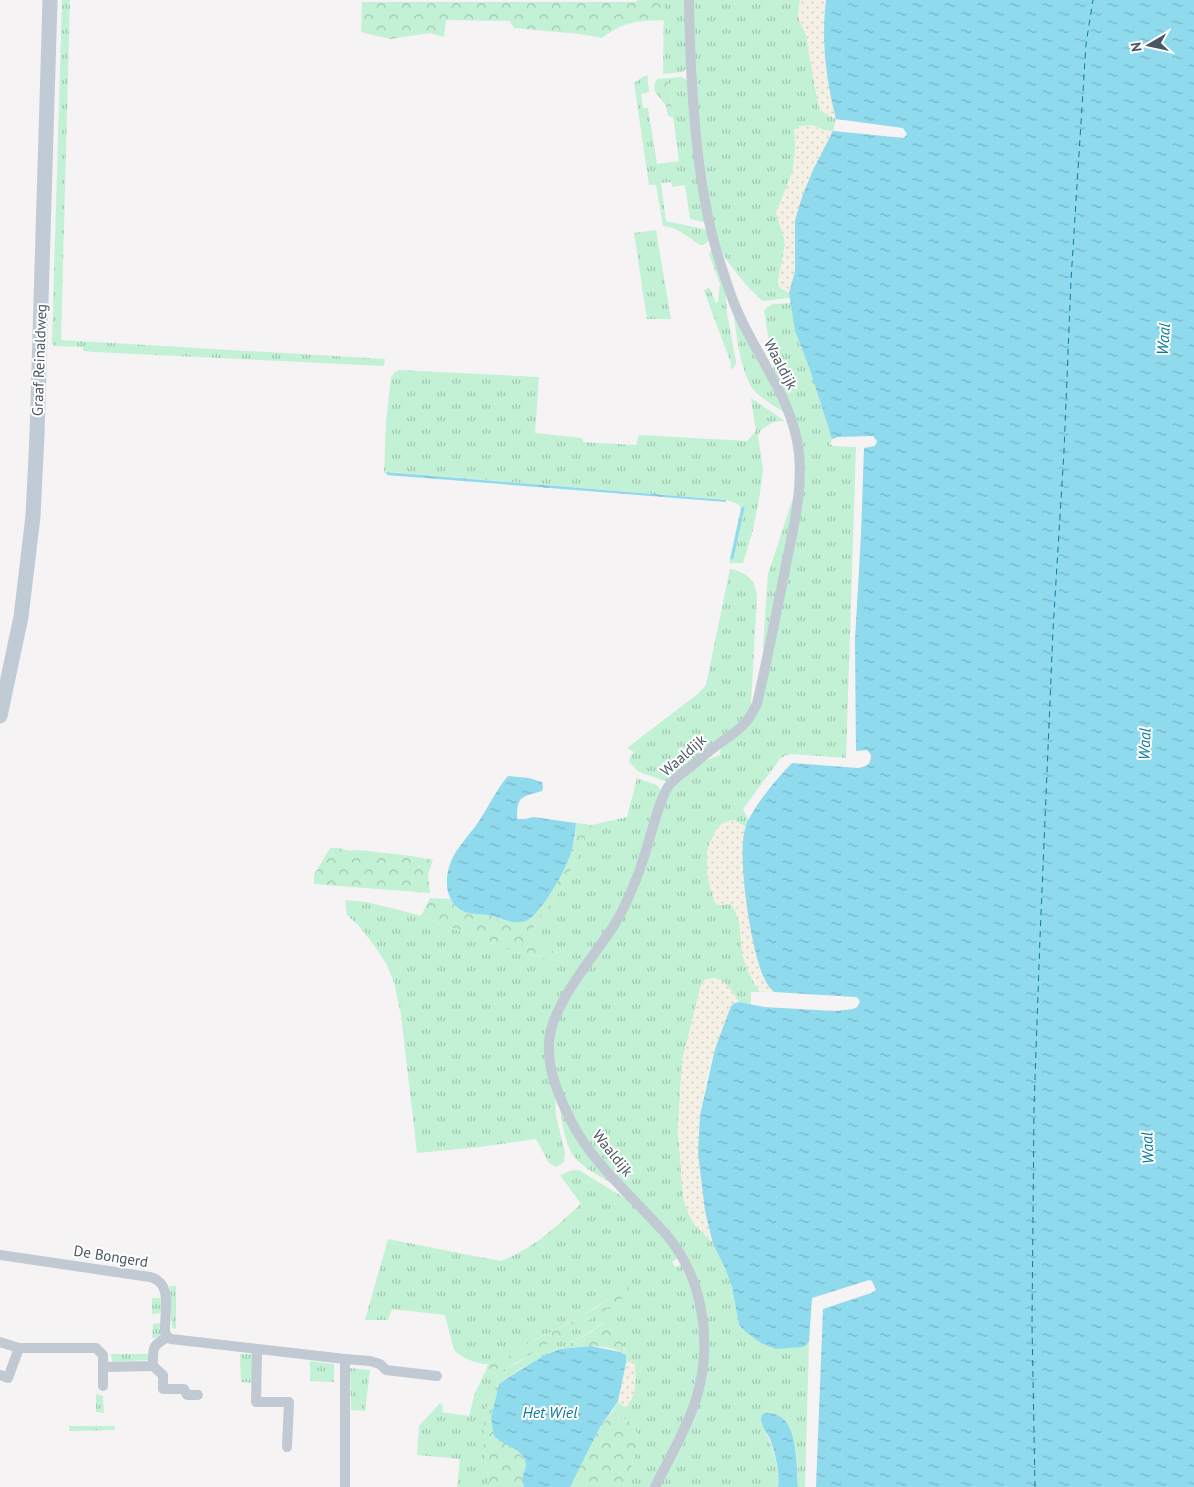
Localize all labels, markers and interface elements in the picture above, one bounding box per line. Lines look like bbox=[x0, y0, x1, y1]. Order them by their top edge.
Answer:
north arrow bbox=[1124, 20, 1174, 70]
text: N bbox=[1127, 41, 1146, 53]
street label: Graaf Reinaldweg bbox=[28, 304, 50, 416]
water label: Waal bbox=[1152, 322, 1174, 356]
street label: Waaldijk bbox=[760, 336, 803, 393]
water label: Waal bbox=[1133, 727, 1155, 760]
street label: Waaldijk bbox=[656, 729, 710, 780]
street label: Waaldijk bbox=[589, 1126, 638, 1181]
water label: Waal bbox=[1136, 1131, 1158, 1165]
street label: De Bongerd bbox=[72, 1241, 150, 1271]
water label: Het Wiel bbox=[522, 1402, 578, 1422]

